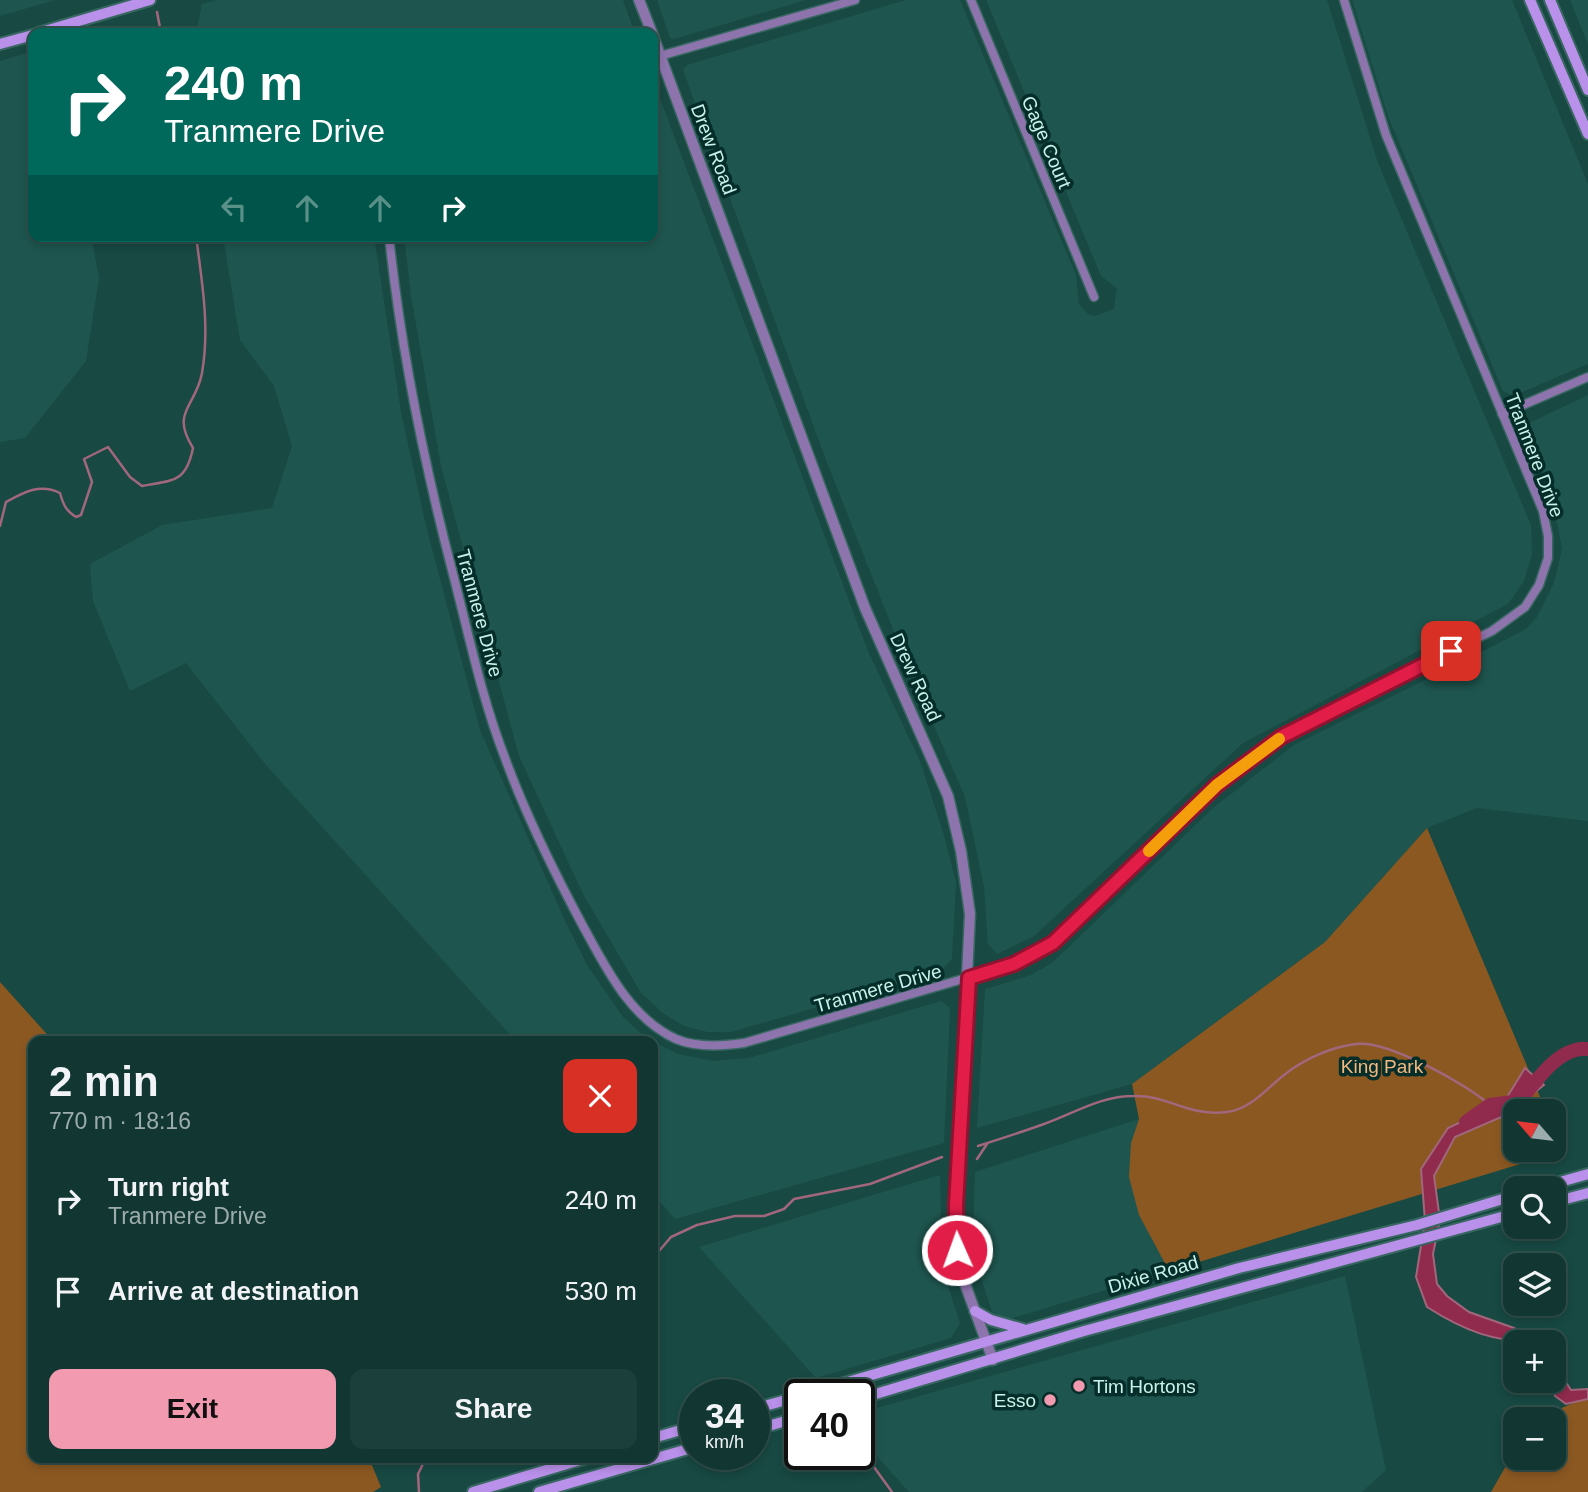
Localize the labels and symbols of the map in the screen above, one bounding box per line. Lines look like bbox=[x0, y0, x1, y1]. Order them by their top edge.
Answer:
street label: Gage Court bbox=[1018, 93, 1076, 192]
street label: Drew Road bbox=[687, 101, 740, 197]
street label: Tranmere Drive bbox=[1501, 390, 1568, 520]
street label: Tranmere Drive bbox=[452, 547, 507, 679]
pin bbox=[1421, 621, 1481, 681]
street label: Drew Road bbox=[886, 630, 945, 725]
street label: Tranmere Drive bbox=[812, 960, 944, 1017]
park label: King Park bbox=[1341, 1056, 1424, 1077]
north arrow bbox=[1503, 1099, 1566, 1162]
position arrow bbox=[920, 1213, 994, 1287]
street label: Dixie Road bbox=[1106, 1252, 1201, 1297]
place label: Tim Hortons bbox=[1093, 1376, 1196, 1397]
marker: Tim Hortons bbox=[1071, 1378, 1087, 1394]
speed limit sign: 40 bbox=[784, 1379, 875, 1470]
place label: Esso bbox=[994, 1390, 1036, 1411]
marker: Esso bbox=[1042, 1392, 1058, 1408]

